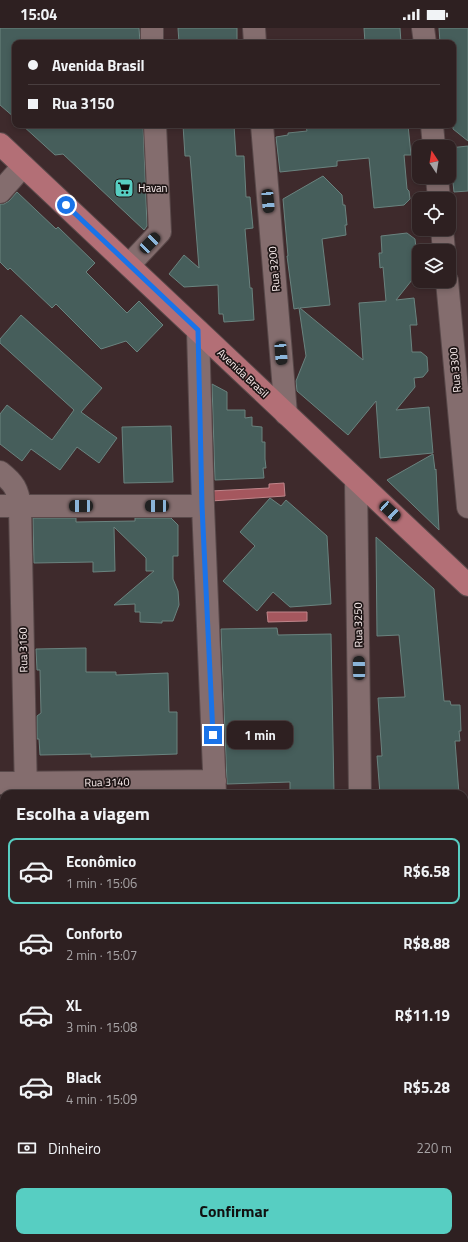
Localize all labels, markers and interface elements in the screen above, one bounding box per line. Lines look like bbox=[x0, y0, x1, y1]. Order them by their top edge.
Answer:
text: 15:04 bbox=[20, 3, 57, 26]
text: Avenida Brasil bbox=[52, 54, 145, 77]
text: Rua 3150 bbox=[52, 92, 114, 115]
north arrow bbox=[412, 140, 456, 184]
map controls bbox=[412, 140, 456, 288]
supermarket icon: Havan bbox=[113, 177, 135, 199]
place label: Havan bbox=[138, 180, 168, 196]
car bbox=[261, 189, 275, 213]
button: locate bbox=[412, 192, 456, 236]
route start bbox=[57, 196, 75, 214]
car bbox=[137, 230, 163, 256]
button: layers bbox=[412, 244, 456, 288]
street label: Rua 3200 bbox=[264, 246, 284, 292]
car bbox=[274, 341, 288, 365]
street label: Avenida Brasil bbox=[214, 345, 272, 401]
street label: Rua 3300 bbox=[445, 347, 465, 393]
car bbox=[377, 498, 403, 524]
car bbox=[69, 500, 93, 512]
car bbox=[145, 500, 169, 512]
street label: Rua 3250 bbox=[350, 602, 366, 648]
street label: Rua 3160 bbox=[15, 627, 31, 673]
car bbox=[353, 656, 365, 680]
callout: 1 min bbox=[227, 721, 293, 749]
text: 1 min bbox=[244, 725, 276, 745]
route end bbox=[204, 726, 222, 744]
street label: Rua 3140 bbox=[84, 774, 130, 790]
text: Escolha a viagem bbox=[16, 800, 150, 827]
text: Econômico bbox=[66, 850, 136, 873]
icon: car bbox=[18, 853, 54, 889]
text: R$6.58 bbox=[403, 860, 450, 883]
text: 1 min · 15:06 bbox=[66, 873, 137, 893]
text: Conforto bbox=[66, 922, 123, 945]
icon: car bbox=[18, 925, 54, 961]
text: R$8.88 bbox=[403, 932, 450, 955]
text: 2 min · 15:07 bbox=[66, 945, 137, 965]
text: XL bbox=[66, 994, 82, 1017]
icon: car bbox=[18, 997, 54, 1033]
text: R$11.19 bbox=[395, 1004, 450, 1027]
text: 3 min · 15:08 bbox=[66, 1017, 137, 1037]
text: Black bbox=[66, 1066, 101, 1089]
icon: car bbox=[18, 1069, 54, 1105]
text: R$5.28 bbox=[403, 1076, 450, 1099]
text: 4 min · 15:09 bbox=[66, 1089, 137, 1109]
icon: cash bbox=[16, 1137, 38, 1159]
text: Dinheiro bbox=[48, 1137, 101, 1160]
text: 220 m bbox=[416, 1138, 452, 1158]
button: Confirmar bbox=[16, 1188, 452, 1234]

